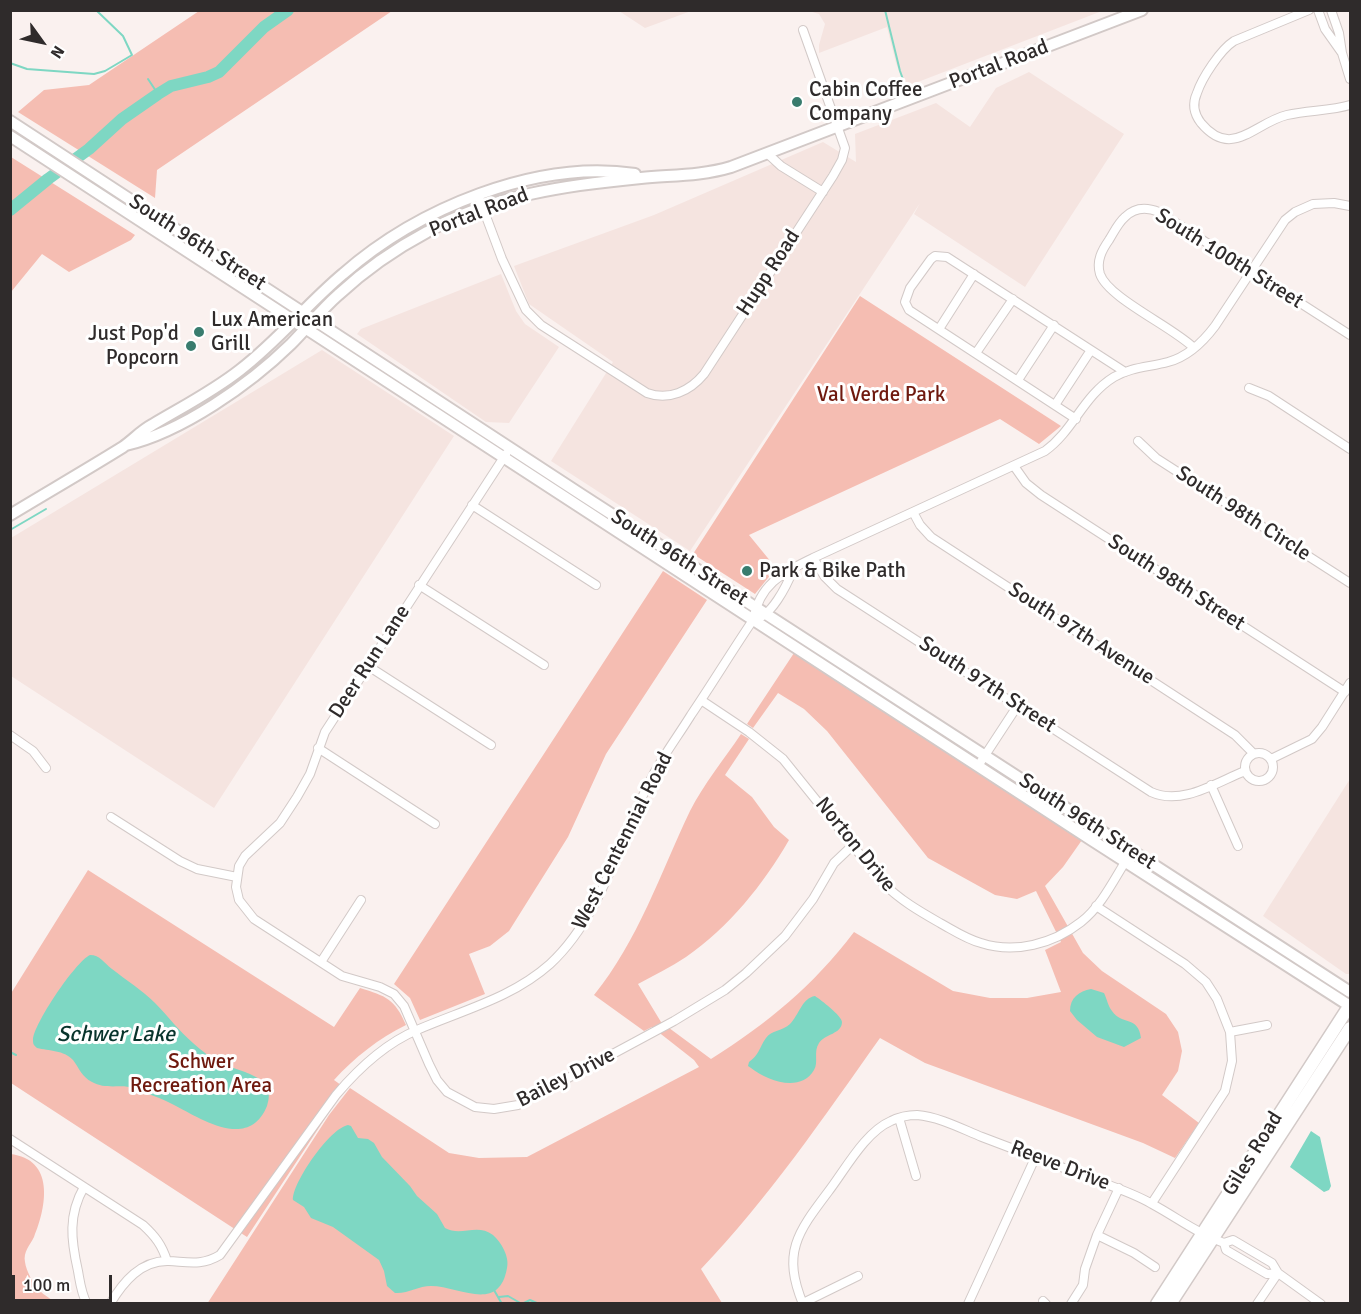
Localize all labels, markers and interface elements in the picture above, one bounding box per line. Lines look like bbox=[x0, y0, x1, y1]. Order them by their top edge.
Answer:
north arrow bbox=[12, 12, 72, 72]
street label: Portal Road bbox=[946, 35, 1052, 95]
text: N bbox=[46, 42, 69, 62]
place label: Cabin Coffee Company bbox=[809, 77, 923, 127]
marker: Cabin Coffee Company bbox=[790, 95, 804, 109]
street label: Portal Road bbox=[426, 183, 532, 243]
street label: South 96th Street bbox=[124, 189, 270, 297]
street label: South 100th Street bbox=[1150, 203, 1308, 315]
street label: Hupp Road bbox=[732, 225, 806, 321]
place label: Lux American Grill bbox=[211, 307, 333, 357]
place label: Just Pop'd Popcorn bbox=[88, 321, 179, 371]
marker: Lux American Grill bbox=[192, 325, 206, 339]
marker: Just Pop'd Popcorn bbox=[184, 339, 198, 353]
park label: Val Verde Park bbox=[817, 382, 945, 408]
street label: South 98th Circle bbox=[1171, 461, 1315, 567]
street label: South 96th Street bbox=[606, 504, 752, 612]
street label: South 98th Street bbox=[1103, 529, 1249, 637]
place label: Park & Bike Path bbox=[759, 558, 906, 584]
marker: Park & Bike Path bbox=[740, 564, 754, 578]
street label: South 97th Avenue bbox=[1003, 577, 1159, 691]
street label: Deer Run Lane bbox=[324, 601, 416, 723]
street label: South 97th Street bbox=[914, 631, 1060, 739]
street label: West Centennial Road bbox=[567, 748, 679, 934]
street label: South 96th Street bbox=[1014, 768, 1160, 876]
street label: Norton Drive bbox=[809, 793, 901, 897]
water label: Schwer Lake bbox=[57, 1022, 175, 1048]
street label: Bailey Drive bbox=[513, 1043, 619, 1113]
park label: Schwer Recreation Area bbox=[130, 1049, 272, 1099]
street label: Giles Road bbox=[1217, 1107, 1289, 1201]
street label: Reeve Drive bbox=[1007, 1136, 1113, 1196]
scale bar bbox=[15, 1263, 116, 1301]
text: 100 m bbox=[23, 1274, 70, 1296]

